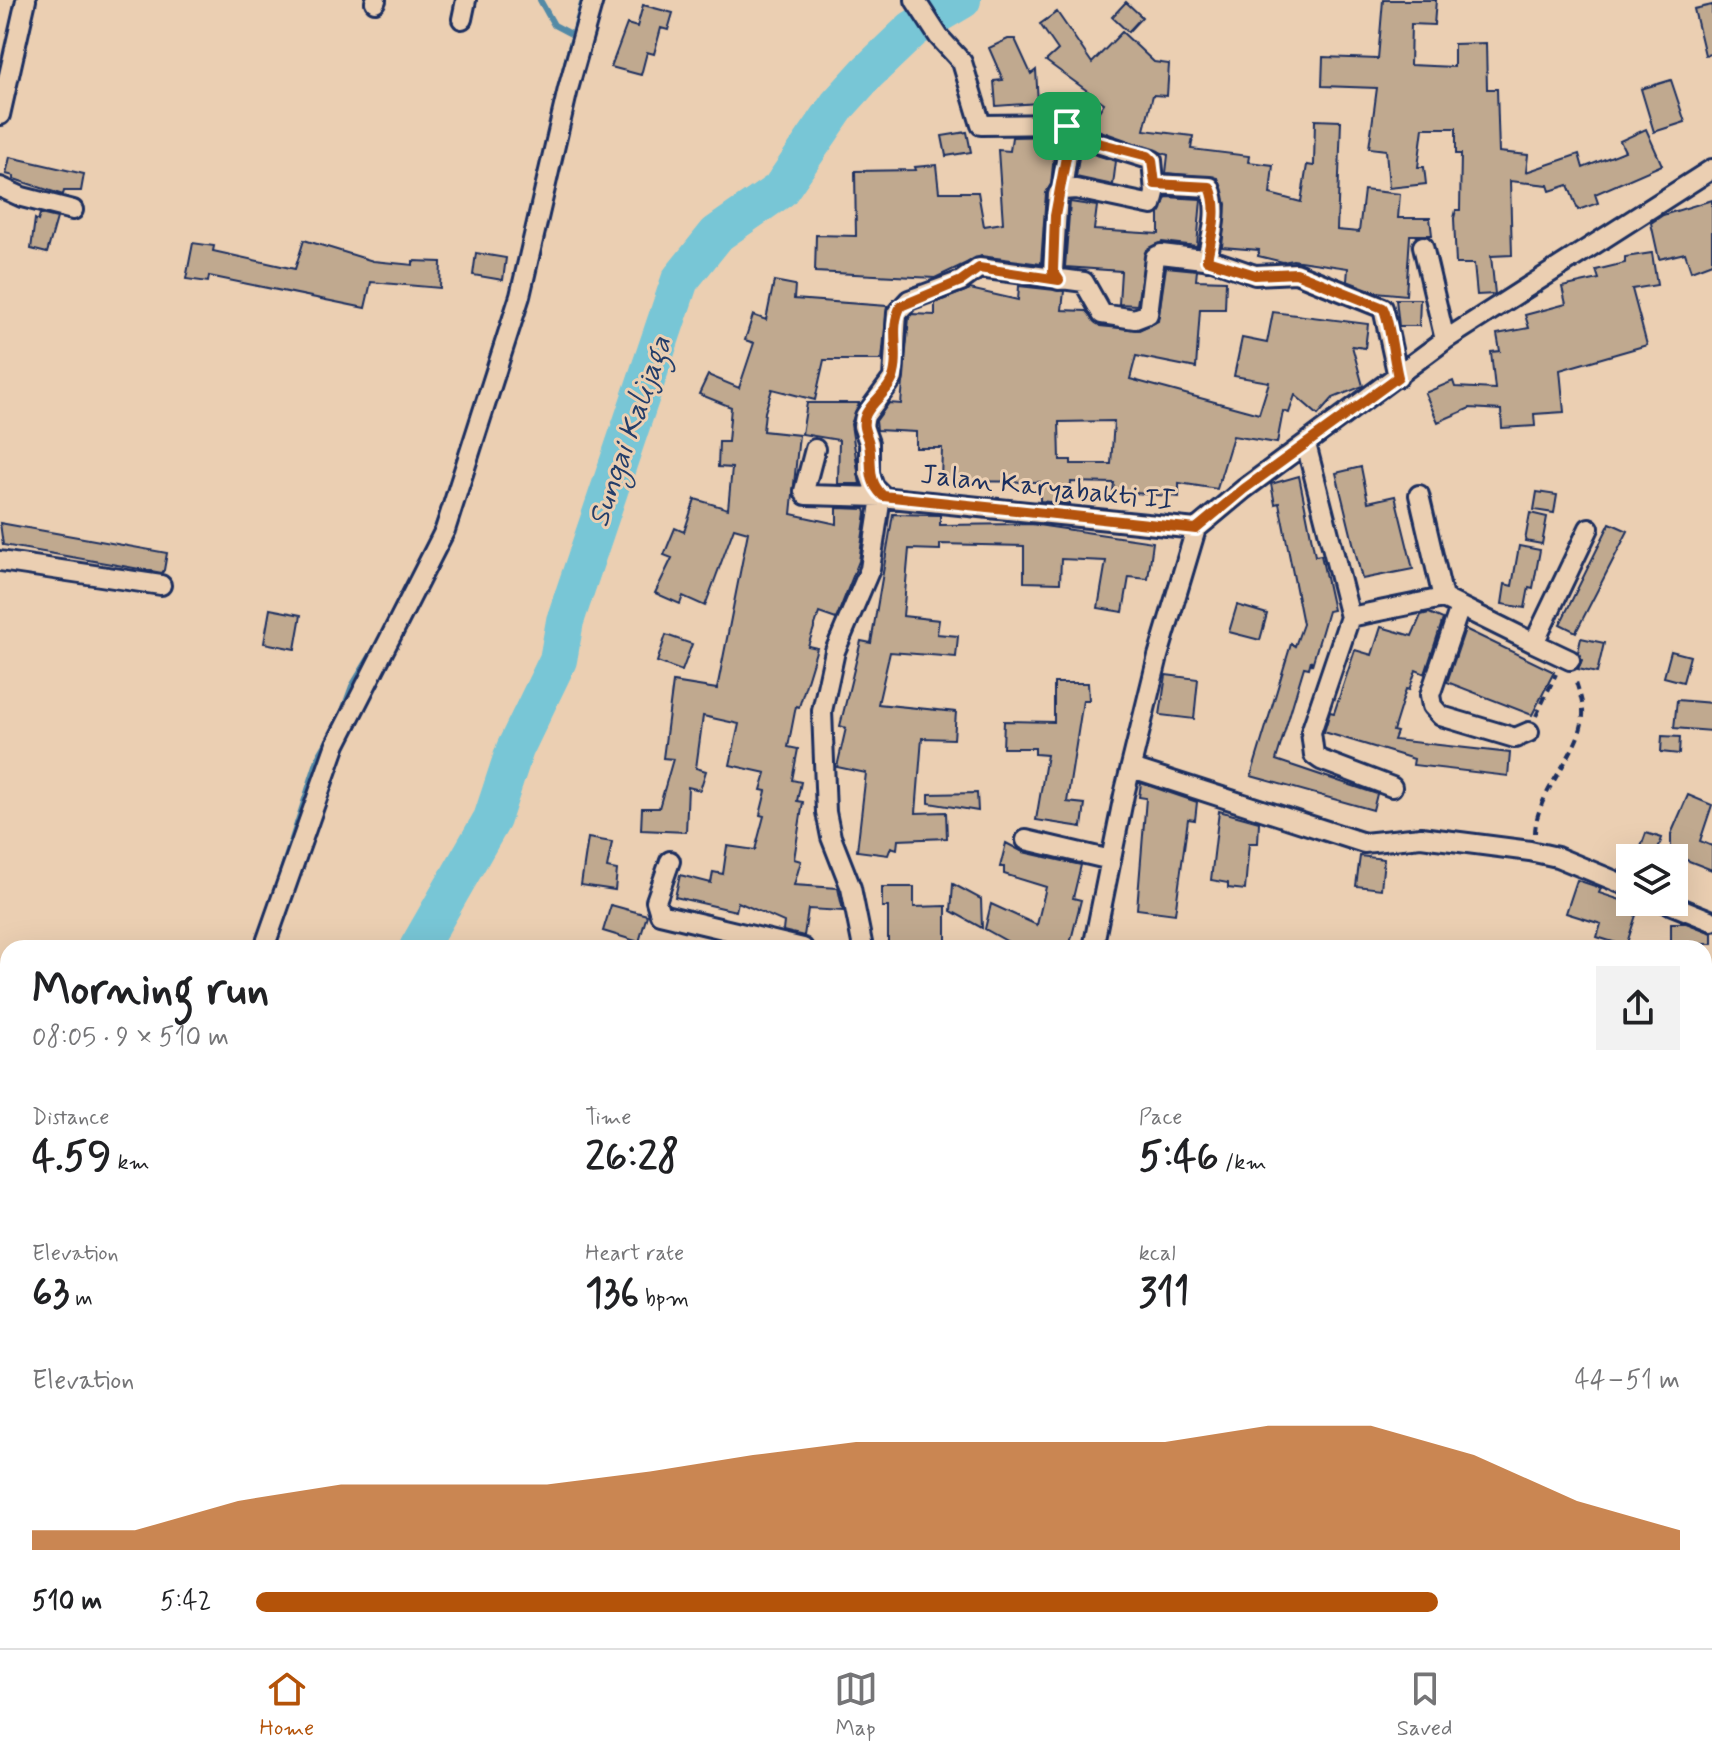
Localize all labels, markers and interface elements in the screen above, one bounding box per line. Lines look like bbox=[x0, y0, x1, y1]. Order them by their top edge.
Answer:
pin bbox=[1033, 92, 1101, 160]
icon: arrive bbox=[1045, 104, 1089, 148]
water label: Sungai Kalijaga bbox=[580, 331, 685, 533]
street label: Jalan Karyabakti II bbox=[919, 457, 1177, 520]
map controls bbox=[1616, 844, 1688, 916]
button: layers bbox=[1616, 844, 1688, 916]
text: Morning run bbox=[32, 962, 269, 1020]
button: share bbox=[1596, 966, 1680, 1050]
text: 08:05 · 9 × 510 m bbox=[32, 1021, 229, 1055]
text: Distance bbox=[32, 1104, 109, 1132]
text: Time bbox=[585, 1104, 631, 1132]
text: Pace bbox=[1139, 1104, 1182, 1132]
text: 4.59 bbox=[32, 1132, 111, 1184]
text: 26:28 bbox=[585, 1132, 679, 1184]
text: 5:46 bbox=[1139, 1132, 1219, 1184]
text: km bbox=[111, 1149, 150, 1177]
text: /km bbox=[1219, 1149, 1266, 1177]
text: Elevation bbox=[32, 1240, 119, 1268]
text: Heart rate bbox=[585, 1240, 684, 1268]
text: kcal bbox=[1139, 1240, 1176, 1268]
text: 63 bbox=[32, 1268, 69, 1320]
text: 136 bbox=[585, 1268, 639, 1320]
text: 311 bbox=[1139, 1268, 1190, 1320]
text: m bbox=[69, 1285, 93, 1313]
text: bpm bbox=[639, 1285, 689, 1313]
text: Elevation bbox=[32, 1364, 134, 1398]
text: 44–51 m bbox=[1575, 1364, 1680, 1398]
text: 510 m bbox=[32, 1585, 102, 1619]
text: 5:42 bbox=[160, 1585, 211, 1619]
tab: Home bbox=[260, 1667, 314, 1743]
tab: Map bbox=[834, 1667, 878, 1743]
tab: Saved bbox=[1397, 1667, 1452, 1743]

